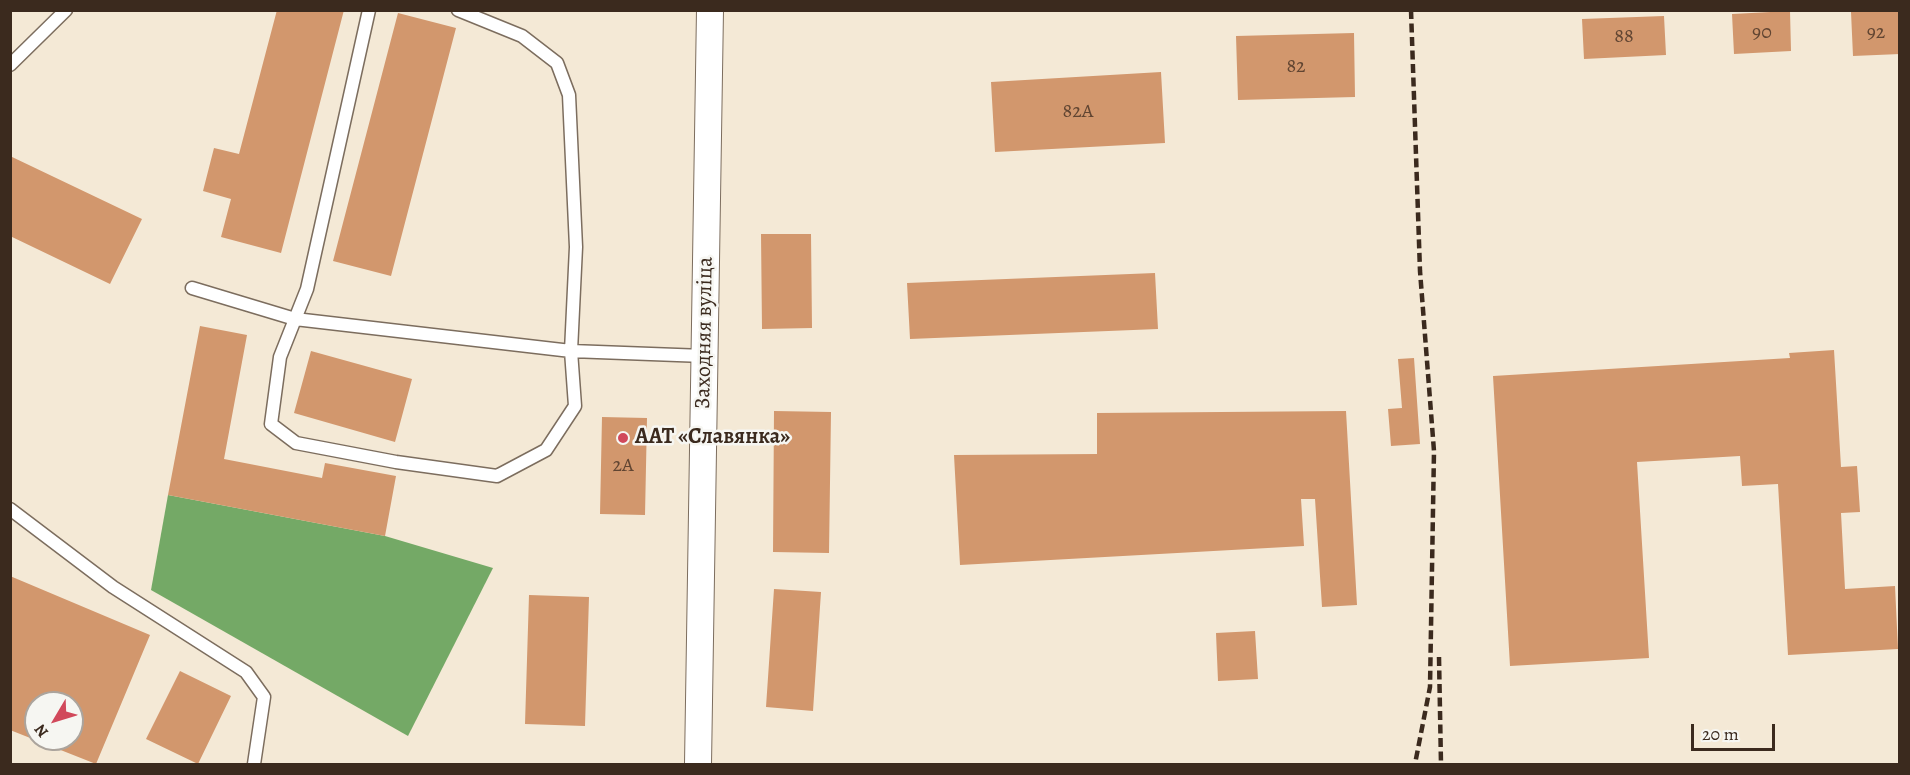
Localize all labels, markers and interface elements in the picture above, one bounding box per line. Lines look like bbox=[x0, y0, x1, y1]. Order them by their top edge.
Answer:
house number: 90 bbox=[1752, 21, 1772, 45]
house number: 92 bbox=[1867, 21, 1885, 45]
house number: 88 bbox=[1614, 25, 1634, 49]
house number: 82 bbox=[1286, 55, 1306, 79]
house number: 82А bbox=[1063, 100, 1093, 124]
street label: Заходняя вуліца bbox=[690, 257, 720, 409]
place label: ААТ «Славянка» bbox=[635, 425, 790, 451]
marker: ААТ «Славянка» bbox=[616, 431, 630, 445]
house number: 2А bbox=[612, 454, 634, 478]
north arrow bbox=[24, 691, 84, 751]
scale bar bbox=[1694, 712, 1778, 750]
text: N bbox=[29, 719, 54, 742]
text: 20 m bbox=[1702, 722, 1739, 746]

